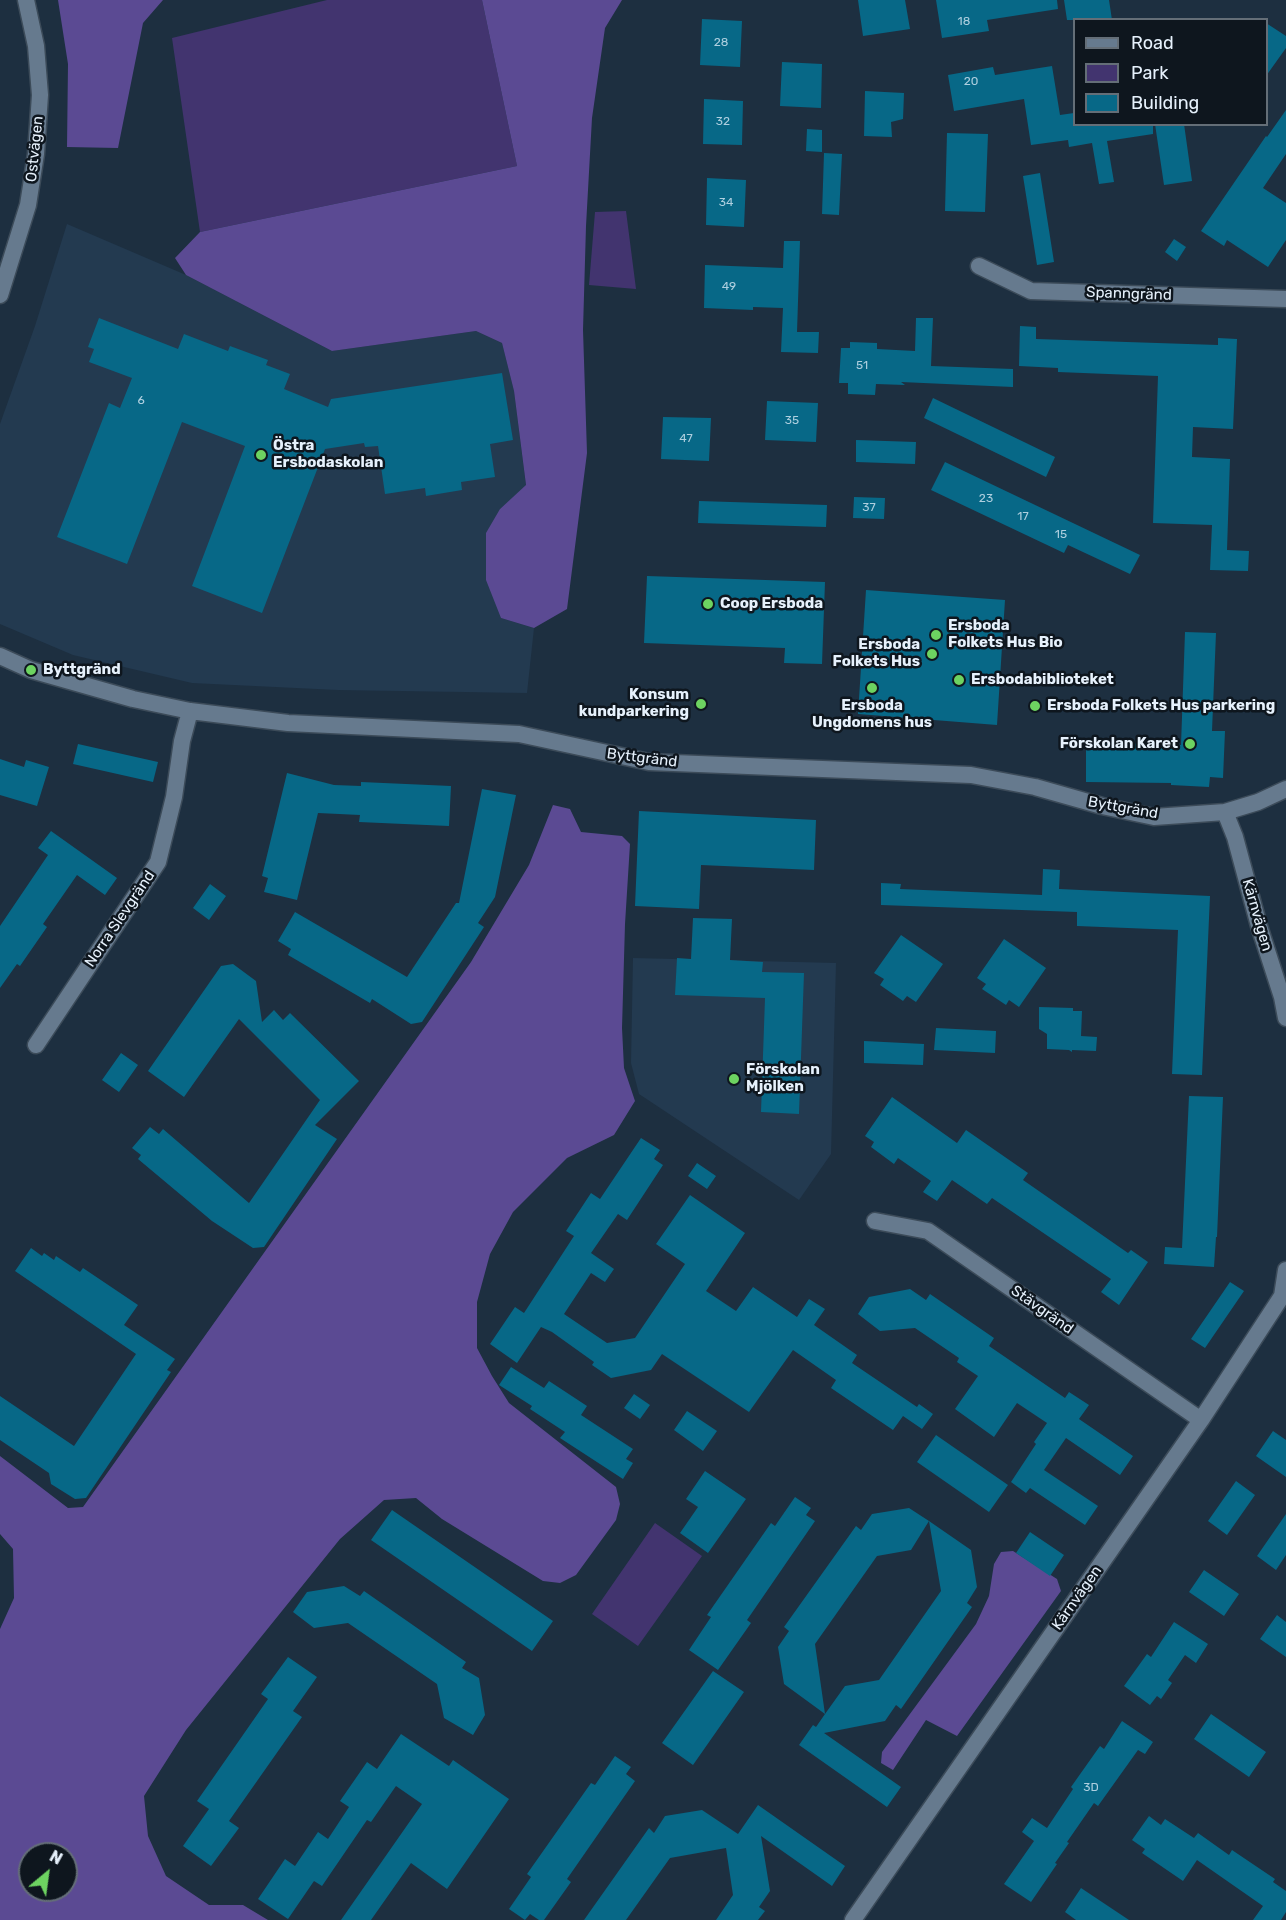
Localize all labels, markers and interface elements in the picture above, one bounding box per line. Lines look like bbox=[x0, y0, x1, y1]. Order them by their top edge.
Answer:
house number: 18 bbox=[958, 15, 970, 29]
legend bbox=[1073, 18, 1268, 126]
text: Road bbox=[1131, 32, 1174, 54]
house number: 28 bbox=[714, 36, 728, 50]
text: Park bbox=[1131, 62, 1168, 84]
house number: 20 bbox=[964, 75, 978, 89]
text: Building bbox=[1131, 92, 1199, 114]
street label: Ostvägen bbox=[23, 115, 47, 183]
house number: 32 bbox=[716, 115, 730, 129]
house number: 34 bbox=[719, 196, 733, 210]
house number: 49 bbox=[722, 280, 736, 294]
street label: Spanngränd bbox=[1086, 284, 1172, 304]
house number: 51 bbox=[856, 359, 868, 373]
house number: 6 bbox=[137, 394, 145, 408]
house number: 35 bbox=[785, 414, 799, 428]
house number: 47 bbox=[679, 432, 693, 446]
place label: Östra Ersbodaskolan bbox=[273, 437, 383, 472]
marker: Östra Ersbodaskolan bbox=[254, 448, 268, 462]
house number: 23 bbox=[979, 492, 993, 506]
house number: 37 bbox=[862, 501, 876, 515]
house number: 17 bbox=[1017, 510, 1029, 524]
house number: 15 bbox=[1055, 528, 1067, 542]
place label: Coop Ersboda bbox=[720, 595, 823, 613]
marker: Coop Ersboda bbox=[701, 597, 715, 611]
place label: Ersboda Folkets Hus Bio bbox=[948, 617, 1063, 652]
marker: Ersboda Folkets Hus Bio bbox=[929, 628, 943, 642]
place label: Ersboda Folkets Hus bbox=[833, 636, 920, 671]
marker: Ersboda Folkets Hus bbox=[925, 647, 939, 661]
place label: Byttgränd bbox=[43, 661, 121, 679]
marker: Byttgränd bbox=[24, 663, 38, 677]
place label: Ersbodabiblioteket bbox=[971, 671, 1114, 689]
marker: Ersbodabiblioteket bbox=[952, 673, 966, 687]
marker: Ersboda Ungdomens hus bbox=[865, 681, 879, 695]
place label: Konsum kundparkering bbox=[579, 686, 689, 721]
marker: Konsum kundparkering bbox=[694, 697, 708, 711]
place label: Ersboda Ungdomens hus bbox=[812, 697, 932, 732]
place label: Ersboda Folkets Hus parkering bbox=[1047, 697, 1275, 715]
marker: Ersboda Folkets Hus parkering bbox=[1028, 699, 1042, 713]
place label: Förskolan Karet bbox=[1060, 735, 1178, 753]
marker: Förskolan Karet bbox=[1183, 737, 1197, 751]
street label: Byttgränd bbox=[606, 745, 678, 771]
street label: Byttgränd bbox=[1087, 793, 1159, 823]
street label: Norra Slevgränd bbox=[81, 867, 159, 971]
street label: Kärnvägen bbox=[1238, 877, 1276, 953]
place label: Förskolan Mjölken bbox=[746, 1061, 820, 1096]
marker: Förskolan Mjölken bbox=[727, 1072, 741, 1086]
street label: Stävgränd bbox=[1007, 1282, 1077, 1338]
street label: Kärnvägen bbox=[1048, 1562, 1106, 1634]
house number: 3D bbox=[1083, 1781, 1099, 1795]
north arrow bbox=[18, 1842, 78, 1902]
text: N bbox=[46, 1846, 66, 1869]

